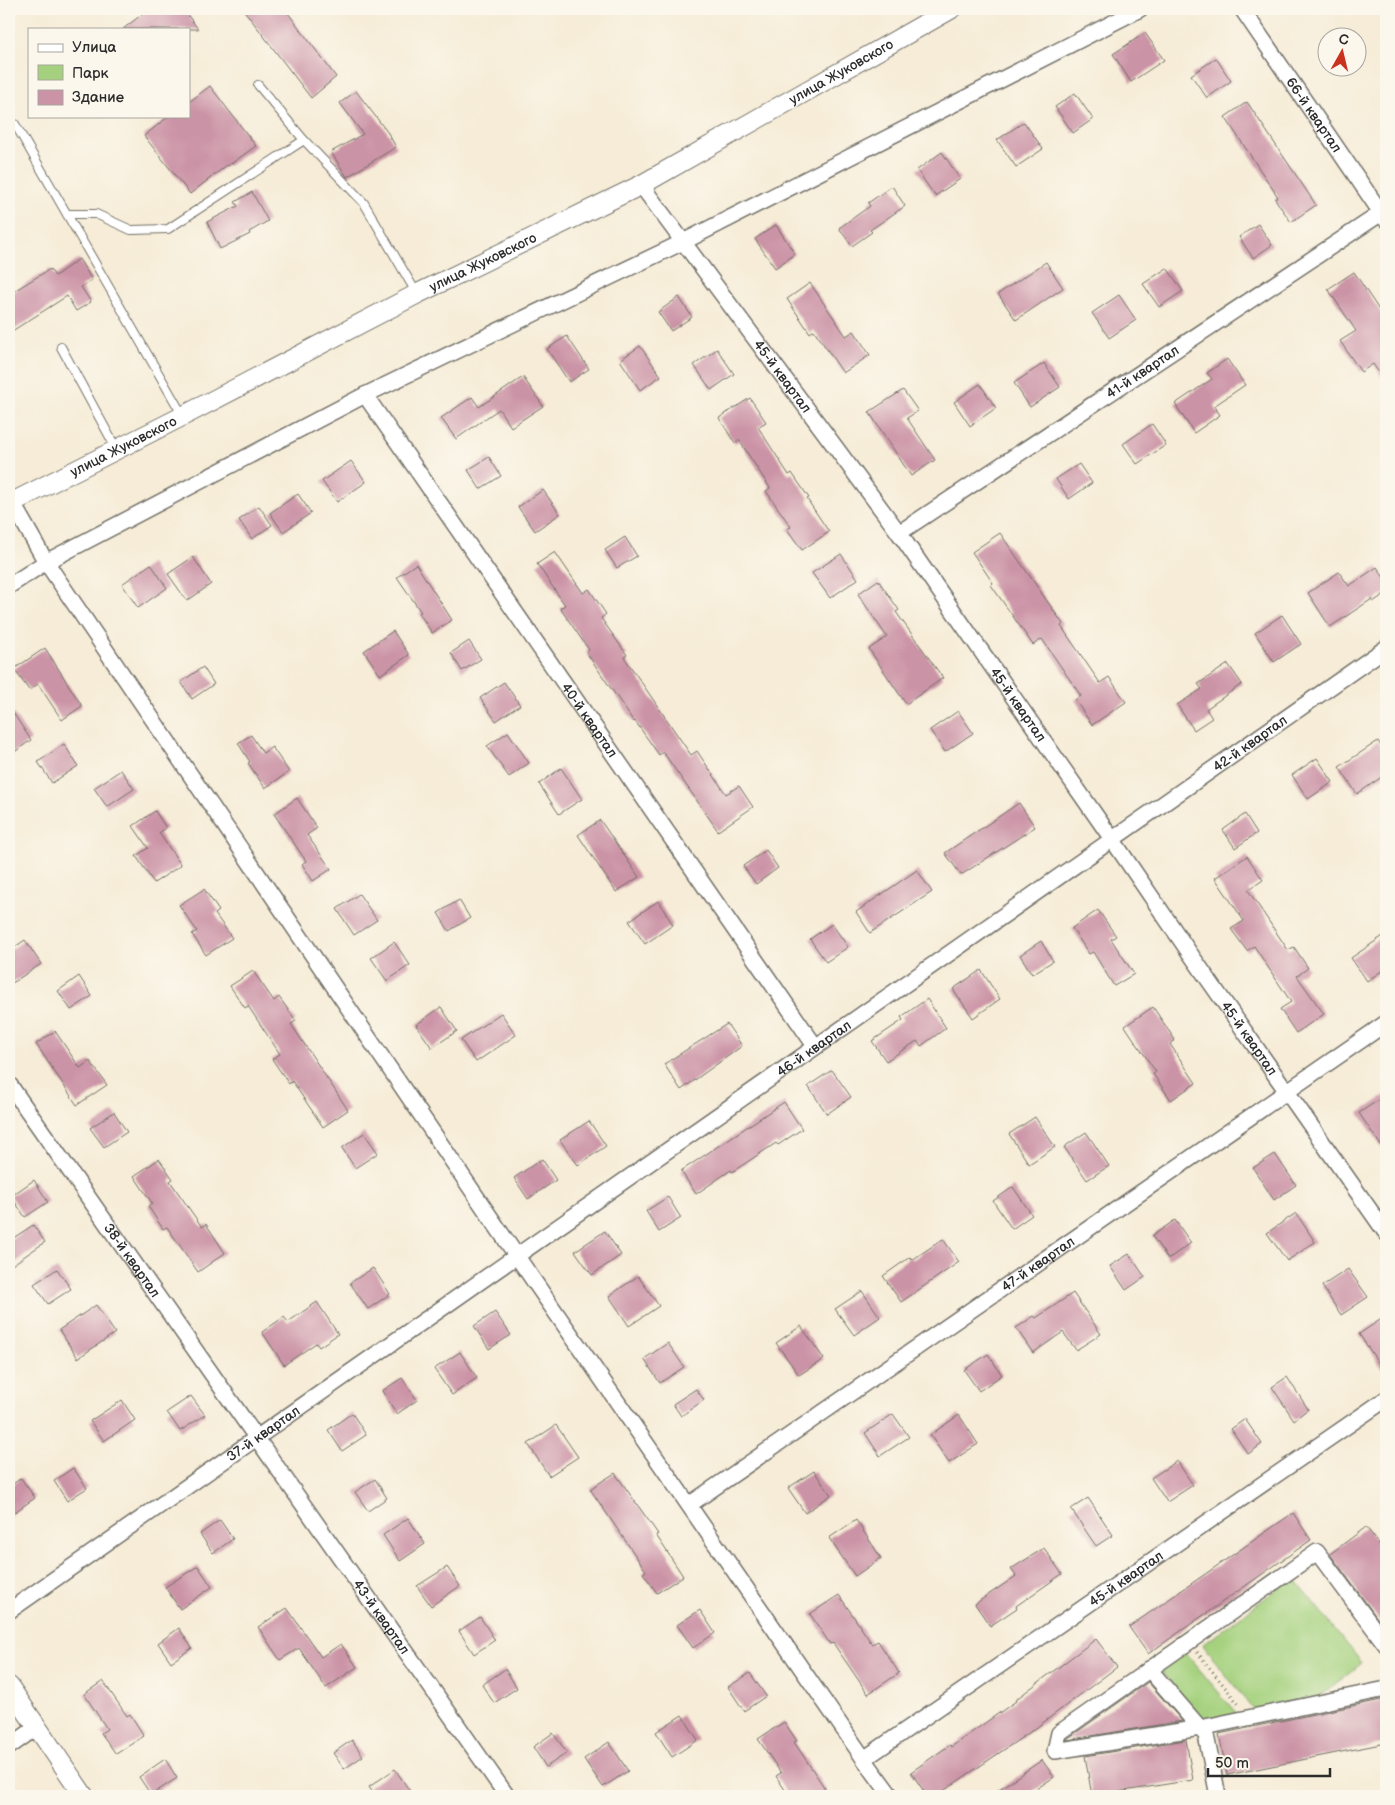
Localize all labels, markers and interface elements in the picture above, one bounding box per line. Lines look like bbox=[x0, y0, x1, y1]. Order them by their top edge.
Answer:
legend bbox=[28, 28, 190, 118]
north arrow bbox=[1318, 28, 1368, 78]
text: С bbox=[1338, 31, 1350, 49]
street label: улица Жуковского bbox=[786, 35, 896, 108]
text: Улица bbox=[72, 38, 117, 57]
text: Парк bbox=[72, 64, 109, 83]
street label: 66-й квартал bbox=[1283, 74, 1346, 156]
text: Здание bbox=[72, 88, 124, 107]
street label: улица Жуковского bbox=[426, 229, 539, 295]
street label: 45-й квартал bbox=[750, 336, 815, 416]
street label: 41-й квартал bbox=[1103, 341, 1182, 402]
street label: улица Жуковского bbox=[67, 412, 179, 480]
street label: 45-й квартал bbox=[987, 664, 1050, 745]
street label: 40-й квартал bbox=[558, 679, 621, 761]
street label: 42-й квартал bbox=[1209, 711, 1290, 775]
street label: 45-й квартал bbox=[1218, 998, 1281, 1079]
street label: 46-й квартал bbox=[773, 1016, 854, 1080]
street label: 38-й квартал bbox=[100, 1220, 164, 1301]
street label: 47-й квартал bbox=[998, 1233, 1078, 1295]
street label: 37-й квартал bbox=[223, 1402, 303, 1465]
street label: 45-й квартал bbox=[1085, 1547, 1166, 1610]
street label: 43-й квартал bbox=[350, 1576, 414, 1657]
scale bar bbox=[1208, 1745, 1330, 1777]
text: 50 m bbox=[1215, 1754, 1249, 1773]

